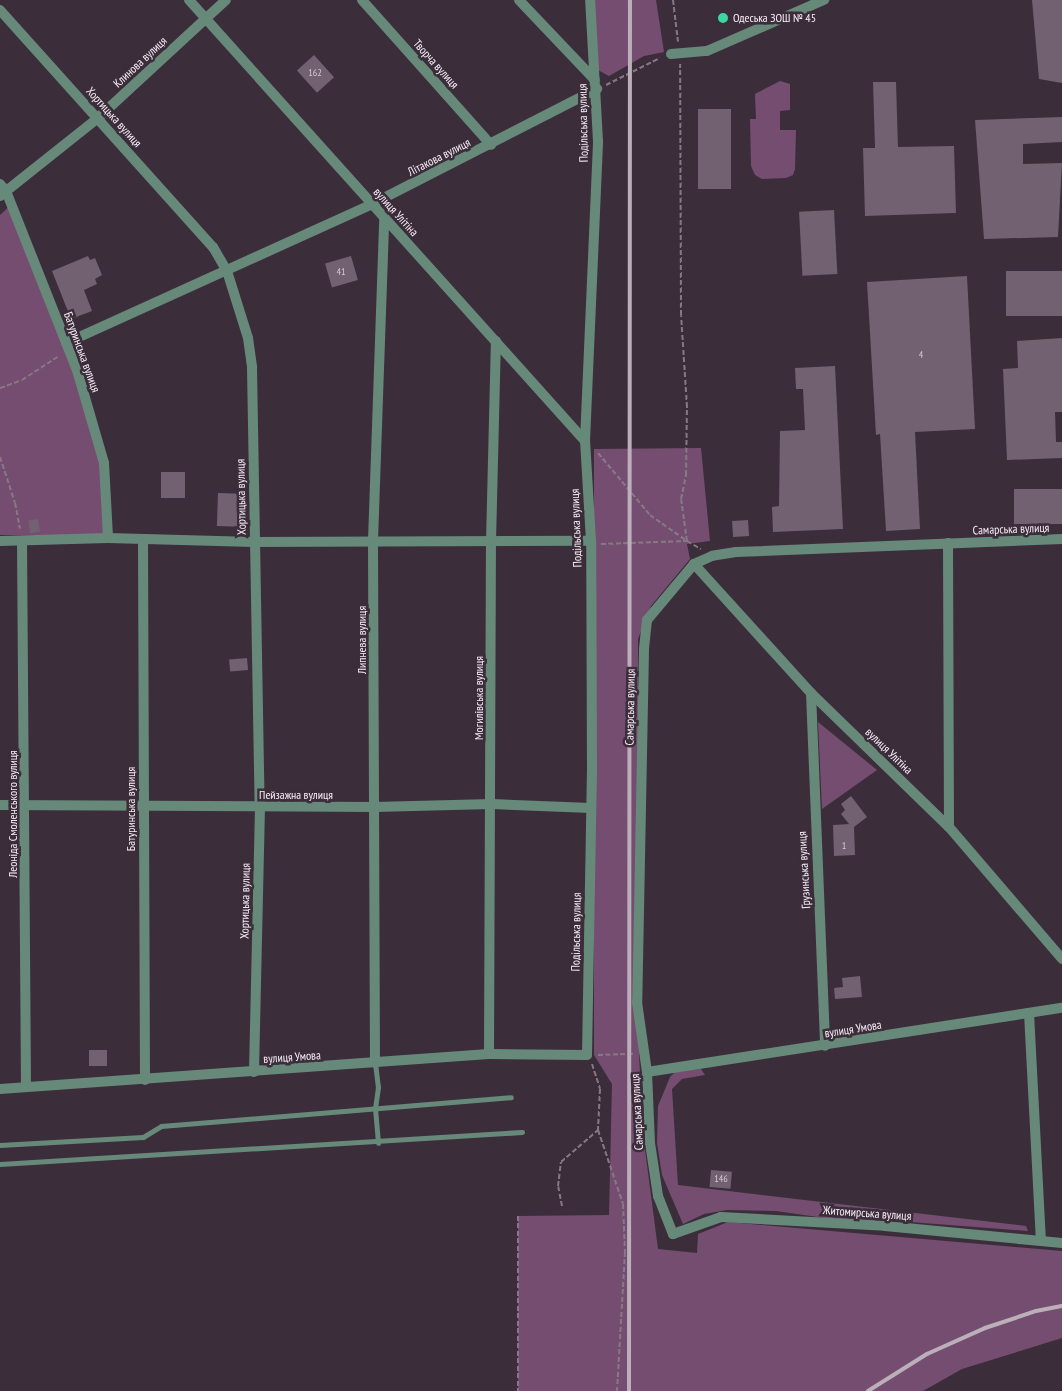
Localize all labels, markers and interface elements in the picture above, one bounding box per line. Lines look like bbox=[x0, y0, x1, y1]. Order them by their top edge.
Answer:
place label: Одеська ЗОШ № 45 bbox=[733, 11, 816, 25]
marker: Одеська ЗОШ № 45 bbox=[717, 12, 729, 24]
street label: Клинова вулиця bbox=[110, 34, 170, 90]
street label: Творча вулиця bbox=[410, 37, 462, 91]
house number: 162 bbox=[308, 67, 322, 79]
street label: Хортицька вулиця bbox=[83, 84, 145, 150]
street label: Подільська вулиця bbox=[575, 84, 591, 162]
street label: Літакова вулиця bbox=[405, 135, 473, 179]
street label: вулиця Улітіна bbox=[370, 185, 422, 239]
house number: 41 bbox=[337, 266, 345, 278]
street label: Батуринська вулиця bbox=[61, 310, 103, 394]
house number: 4 bbox=[919, 349, 923, 361]
street label: Хортицька вулиця bbox=[233, 459, 249, 535]
street label: Подільська вулиця bbox=[567, 488, 585, 568]
street label: Самарська вулиця bbox=[972, 520, 1050, 538]
street label: Липнева вулиця bbox=[355, 606, 369, 674]
street label: Могилівська вулиця bbox=[472, 656, 486, 740]
street label: Самарська вулиця bbox=[622, 669, 638, 745]
street label: вулиця Улітіна bbox=[862, 725, 916, 777]
street label: Леоніда Смоленського вулиця bbox=[6, 750, 20, 878]
street label: Батуринська вулиця bbox=[124, 767, 138, 851]
street label: Пейзажна вулиця bbox=[259, 788, 333, 802]
street label: Грузинська вулиця bbox=[795, 831, 813, 909]
house number: 1 bbox=[842, 840, 846, 852]
street label: Хортицька вулиця bbox=[237, 863, 253, 939]
street label: Подільська вулиця bbox=[568, 893, 584, 971]
street label: вулиця Умова bbox=[823, 1017, 883, 1041]
street label: вулиця Умова bbox=[263, 1048, 321, 1066]
street label: Самарська вулиця bbox=[628, 1073, 646, 1151]
house number: 146 bbox=[714, 1173, 728, 1185]
street label: Житомирська вулиця bbox=[822, 1203, 912, 1223]

